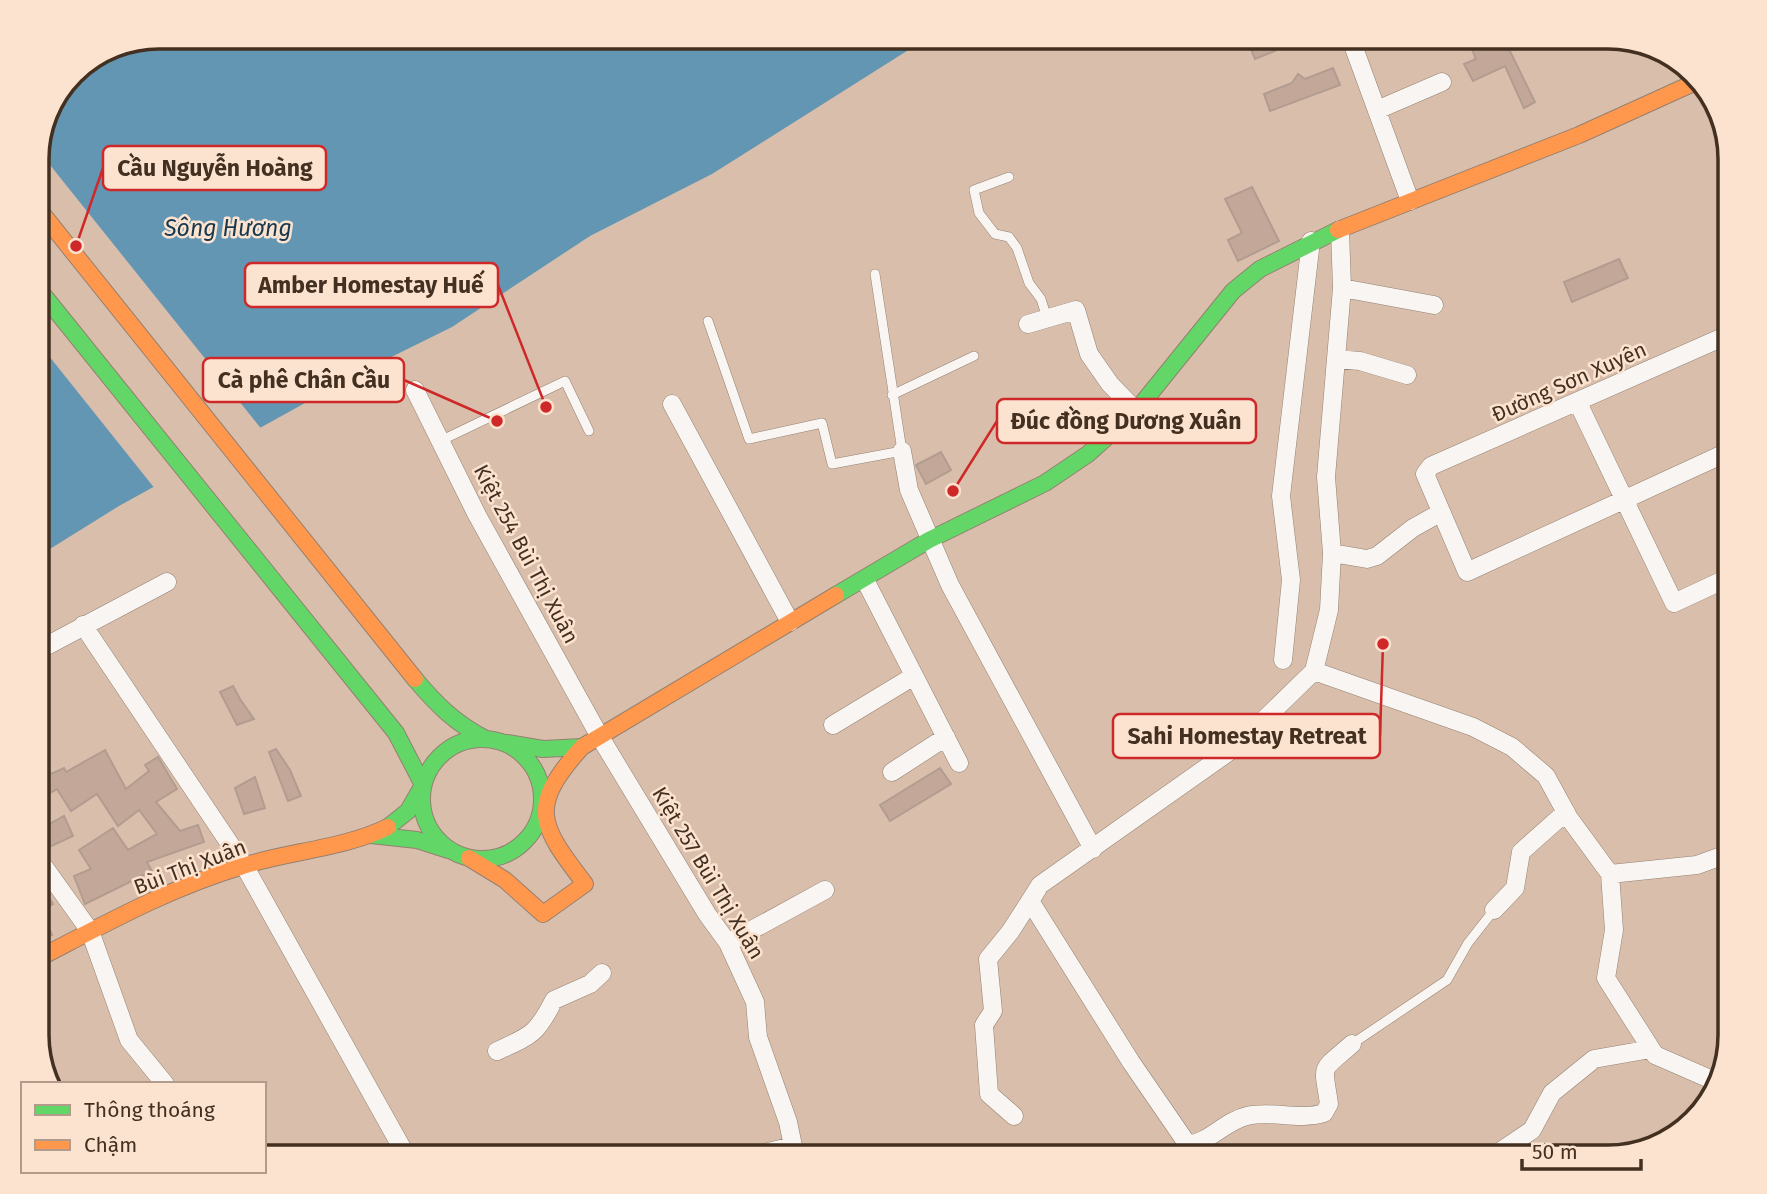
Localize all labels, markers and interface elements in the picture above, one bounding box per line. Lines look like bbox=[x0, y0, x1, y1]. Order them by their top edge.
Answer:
callout: Cầu Nguyễn Hoàng bbox=[103, 146, 326, 190]
text: Cầu Nguyễn Hoàng bbox=[117, 152, 313, 182]
water label: Sông Hương bbox=[163, 214, 292, 242]
callout: Amber Homestay Huế bbox=[245, 263, 498, 307]
text: Amber Homestay Huế bbox=[257, 269, 485, 299]
street label: Đường Sơn Xuyên bbox=[1488, 336, 1650, 428]
callout: Cà phê Chân Cầu bbox=[203, 358, 404, 402]
text: Cà phê Chân Cầu bbox=[218, 364, 390, 394]
callout: Đúc đồng Dương Xuân bbox=[997, 399, 1256, 443]
text: Đúc đồng Dương Xuân bbox=[1011, 405, 1241, 435]
street label: Kiệt 254 Bùi Thị Xuân bbox=[468, 460, 584, 648]
callout: Sahi Homestay Retreat bbox=[1113, 714, 1380, 758]
text: Sahi Homestay Retreat bbox=[1127, 722, 1368, 750]
street label: Kiệt 257 Bùi Thị Xuân bbox=[646, 782, 770, 964]
street label: Bùi Thị Xuân bbox=[130, 834, 250, 900]
legend bbox=[21, 1082, 266, 1173]
text: Thông thoáng bbox=[84, 1097, 215, 1123]
scale bar bbox=[1522, 1128, 1641, 1172]
text: Chậm bbox=[84, 1132, 137, 1158]
text: 50 m bbox=[1532, 1139, 1578, 1165]

